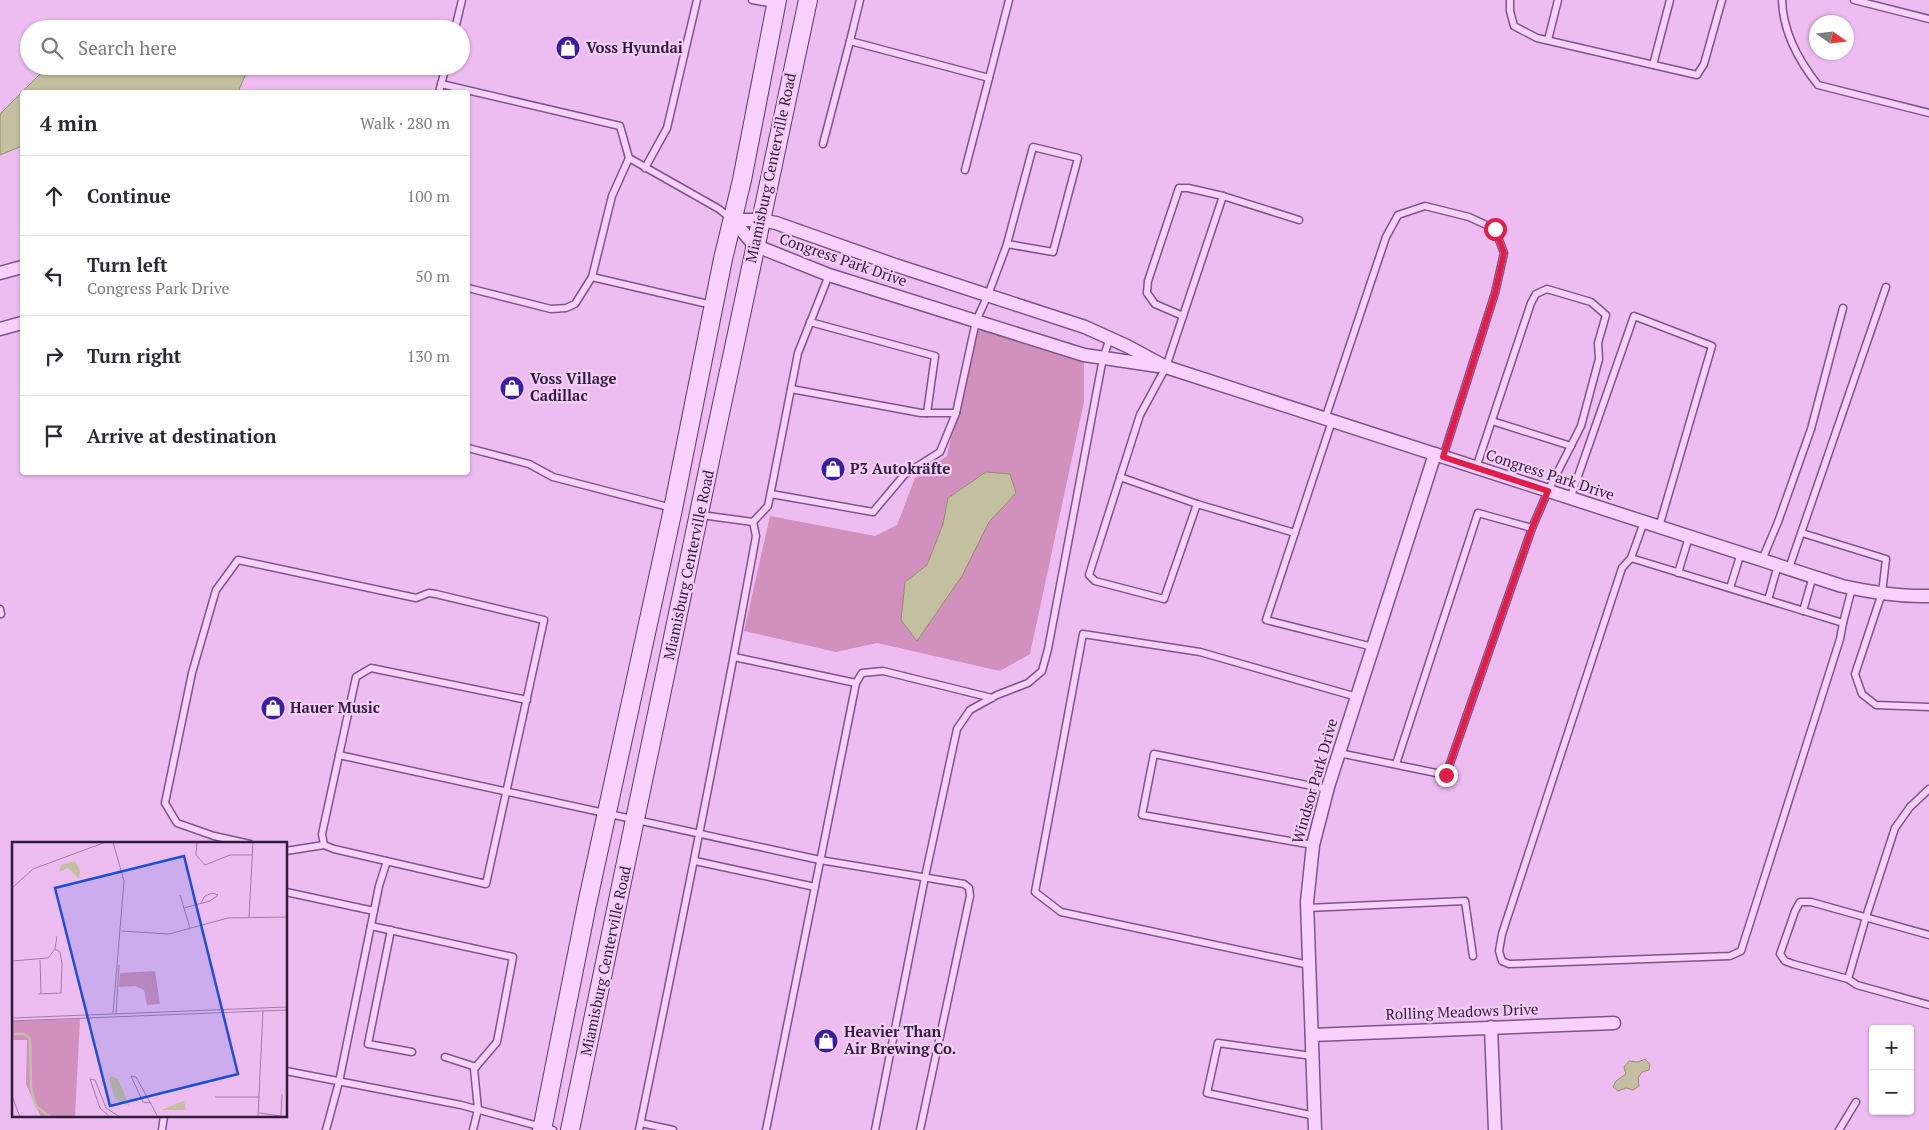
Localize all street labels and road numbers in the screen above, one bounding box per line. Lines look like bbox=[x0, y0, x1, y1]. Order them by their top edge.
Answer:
street label: Miamisburg Centerville Road bbox=[740, 71, 800, 265]
street label: Congress Park Drive bbox=[777, 228, 910, 290]
street label: Congress Park Drive bbox=[1484, 444, 1617, 504]
street label: Miamisburg Centerville Road bbox=[658, 468, 718, 662]
street label: Windsor Park Drive bbox=[1287, 716, 1341, 846]
street label: Miamisburg Centerville Road bbox=[575, 864, 635, 1058]
street label: Rolling Meadows Drive bbox=[1385, 998, 1539, 1024]

